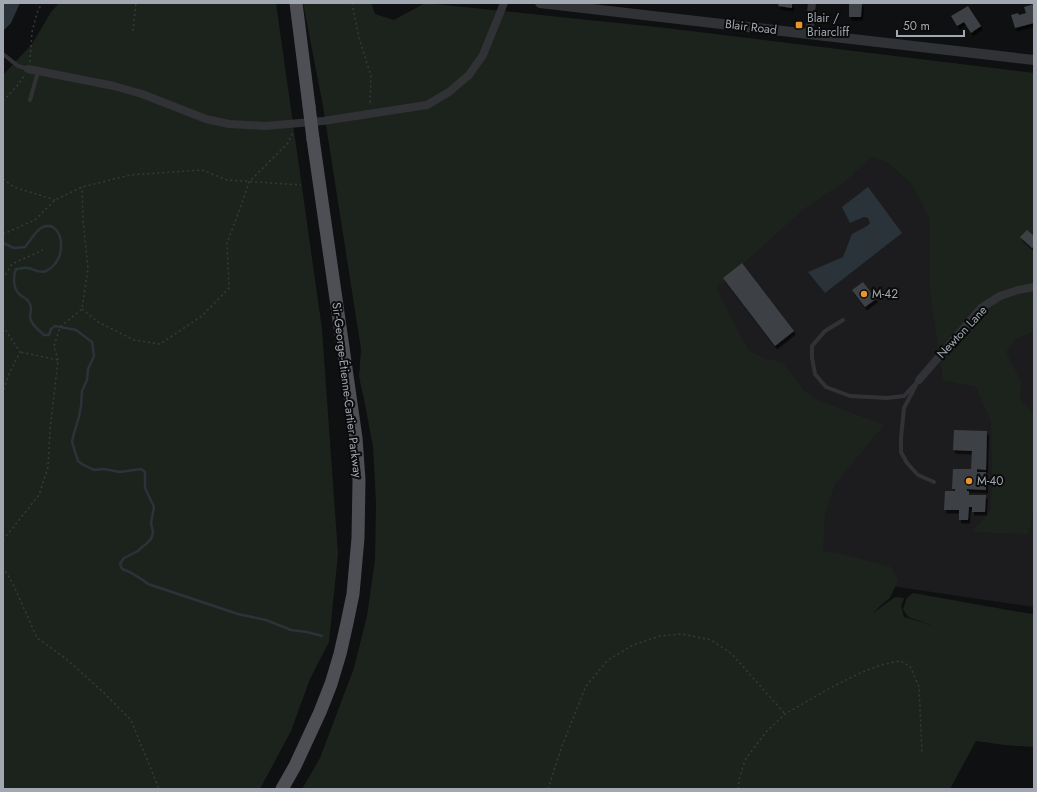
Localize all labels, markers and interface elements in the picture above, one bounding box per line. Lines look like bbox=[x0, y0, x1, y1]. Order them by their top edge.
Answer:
place label: Blair / Briarcliff bbox=[807, 9, 850, 41]
scale bar bbox=[897, 12, 964, 38]
street label: Blair Road bbox=[724, 15, 778, 39]
text: 50 m bbox=[903, 17, 930, 35]
marker: Blair / Briarcliff bbox=[794, 20, 804, 30]
place label: M-42 bbox=[872, 285, 898, 303]
marker: M-42 bbox=[859, 289, 869, 299]
street label: Sir-George-Étienne-Cartier Parkway bbox=[327, 301, 367, 479]
street label: Newton Lane bbox=[933, 302, 991, 362]
place label: M-40 bbox=[977, 472, 1003, 490]
marker: M-40 bbox=[964, 476, 974, 486]

